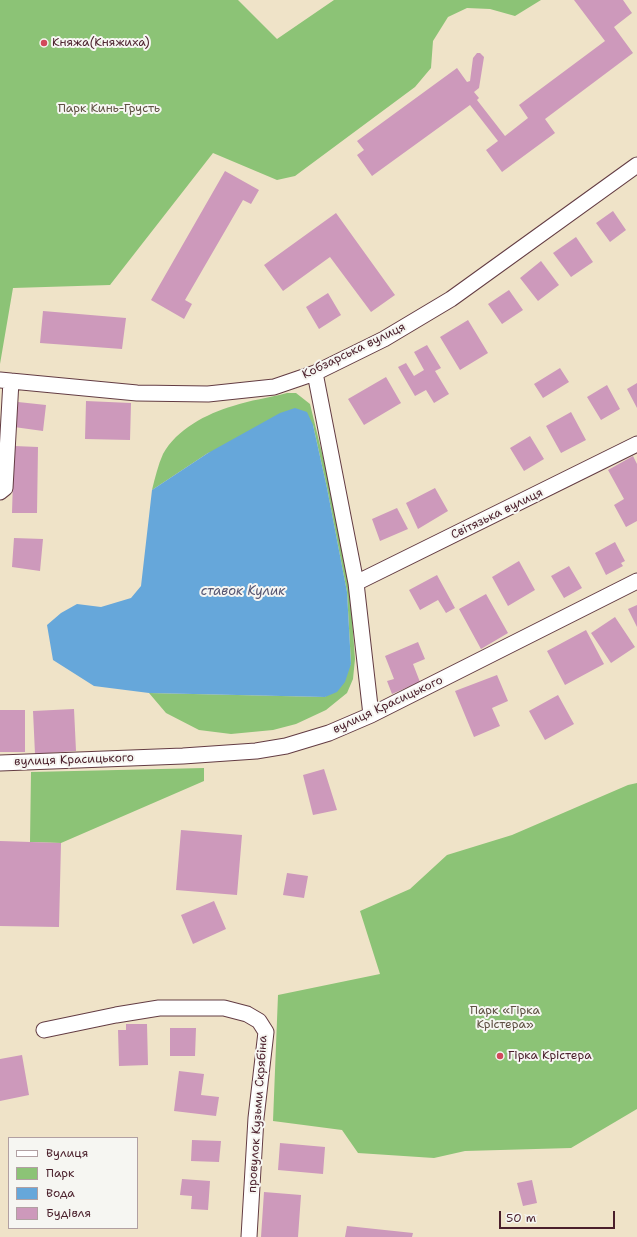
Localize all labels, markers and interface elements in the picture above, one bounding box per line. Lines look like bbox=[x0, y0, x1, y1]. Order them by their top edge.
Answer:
place label: Княжа(Княжиха) bbox=[52, 36, 150, 50]
marker: Княжа(Княжиха) bbox=[39, 38, 49, 48]
park label: Парк Кинь-Грусть bbox=[58, 102, 160, 116]
street label: Кобзарська вулиця bbox=[300, 320, 408, 382]
street label: Світязька вулиця bbox=[449, 485, 545, 543]
water label: ставок Кулик bbox=[201, 584, 285, 600]
street label: вулиця Красицького bbox=[331, 673, 445, 737]
street label: вулиця Красицького bbox=[14, 751, 134, 769]
park label: Парк «Гірка Крістера» bbox=[470, 1004, 540, 1032]
street label: провулок Кузьми Скрябіна bbox=[245, 1035, 271, 1193]
place label: Гірка Крістера bbox=[508, 1049, 592, 1063]
marker: Гірка Крістера bbox=[495, 1051, 505, 1061]
legend bbox=[8, 1137, 138, 1229]
text: Вулиця bbox=[46, 1145, 88, 1161]
text: Парк bbox=[46, 1165, 74, 1181]
text: Вода bbox=[46, 1185, 75, 1201]
scale bar bbox=[501, 1203, 617, 1229]
text: Будівля bbox=[46, 1205, 91, 1221]
text: 50 m bbox=[506, 1210, 536, 1226]

